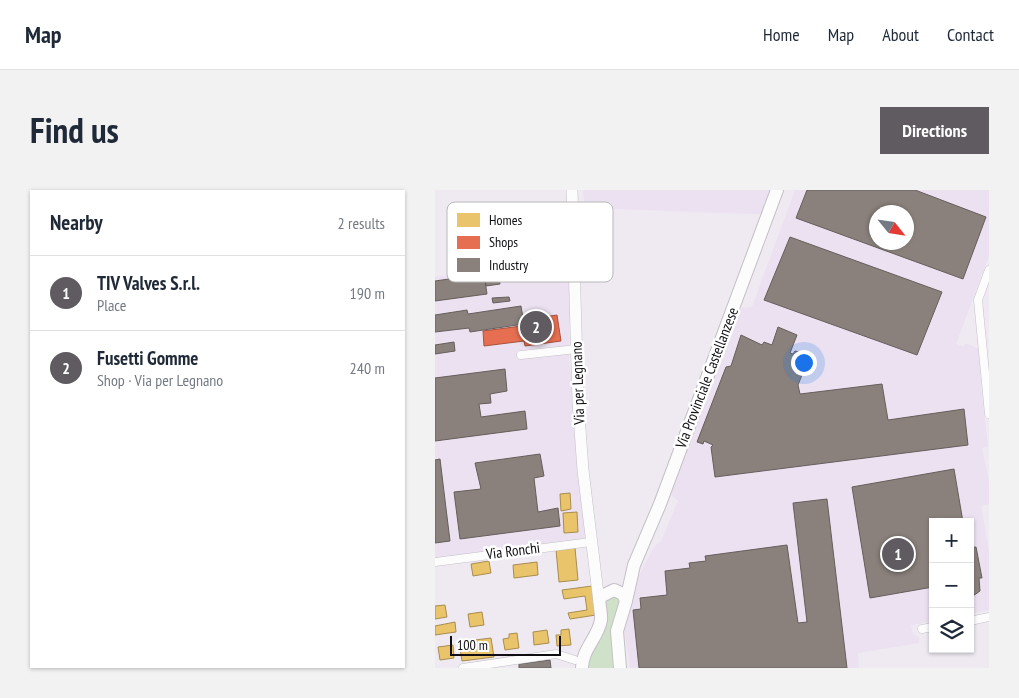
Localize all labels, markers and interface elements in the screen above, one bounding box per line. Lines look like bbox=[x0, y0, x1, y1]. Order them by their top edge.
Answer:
text: Map bbox=[25, 19, 62, 50]
text: Home bbox=[763, 23, 800, 46]
text: Map bbox=[828, 23, 854, 46]
text: About bbox=[882, 23, 919, 46]
text: Contact bbox=[947, 23, 994, 46]
text: Find us bbox=[30, 107, 119, 153]
button: Directions bbox=[880, 107, 989, 154]
legend bbox=[447, 202, 613, 282]
north arrow bbox=[869, 205, 914, 250]
text: Nearby bbox=[50, 209, 103, 236]
text: Homes bbox=[489, 211, 522, 229]
text: 2 results bbox=[338, 213, 385, 233]
text: Shops bbox=[489, 233, 518, 251]
text: Industry bbox=[489, 256, 529, 274]
text: TIV Valves S.r.l. bbox=[97, 271, 200, 295]
text: 1 bbox=[62, 283, 70, 303]
text: 190 m bbox=[350, 283, 385, 303]
text: Place bbox=[97, 295, 126, 315]
street label: Via Provinciale Castellanzese bbox=[671, 305, 742, 452]
pin: 2 bbox=[520, 308, 552, 346]
street label: Via per Legnano bbox=[567, 341, 588, 426]
text: Fusetti Gomme bbox=[97, 346, 198, 370]
your location bbox=[791, 350, 817, 376]
text: 2 bbox=[62, 358, 70, 378]
text: 240 m bbox=[350, 358, 385, 378]
text: Shop · Via per Legnano bbox=[97, 370, 223, 390]
map controls bbox=[929, 518, 974, 653]
button: + bbox=[929, 518, 974, 563]
pin: 1 bbox=[882, 535, 914, 573]
street label: Via Ronchi bbox=[484, 538, 541, 563]
button: − bbox=[929, 563, 974, 608]
button: layers bbox=[929, 608, 974, 653]
scale bar bbox=[450, 633, 561, 656]
text: 100 m bbox=[457, 636, 488, 654]

